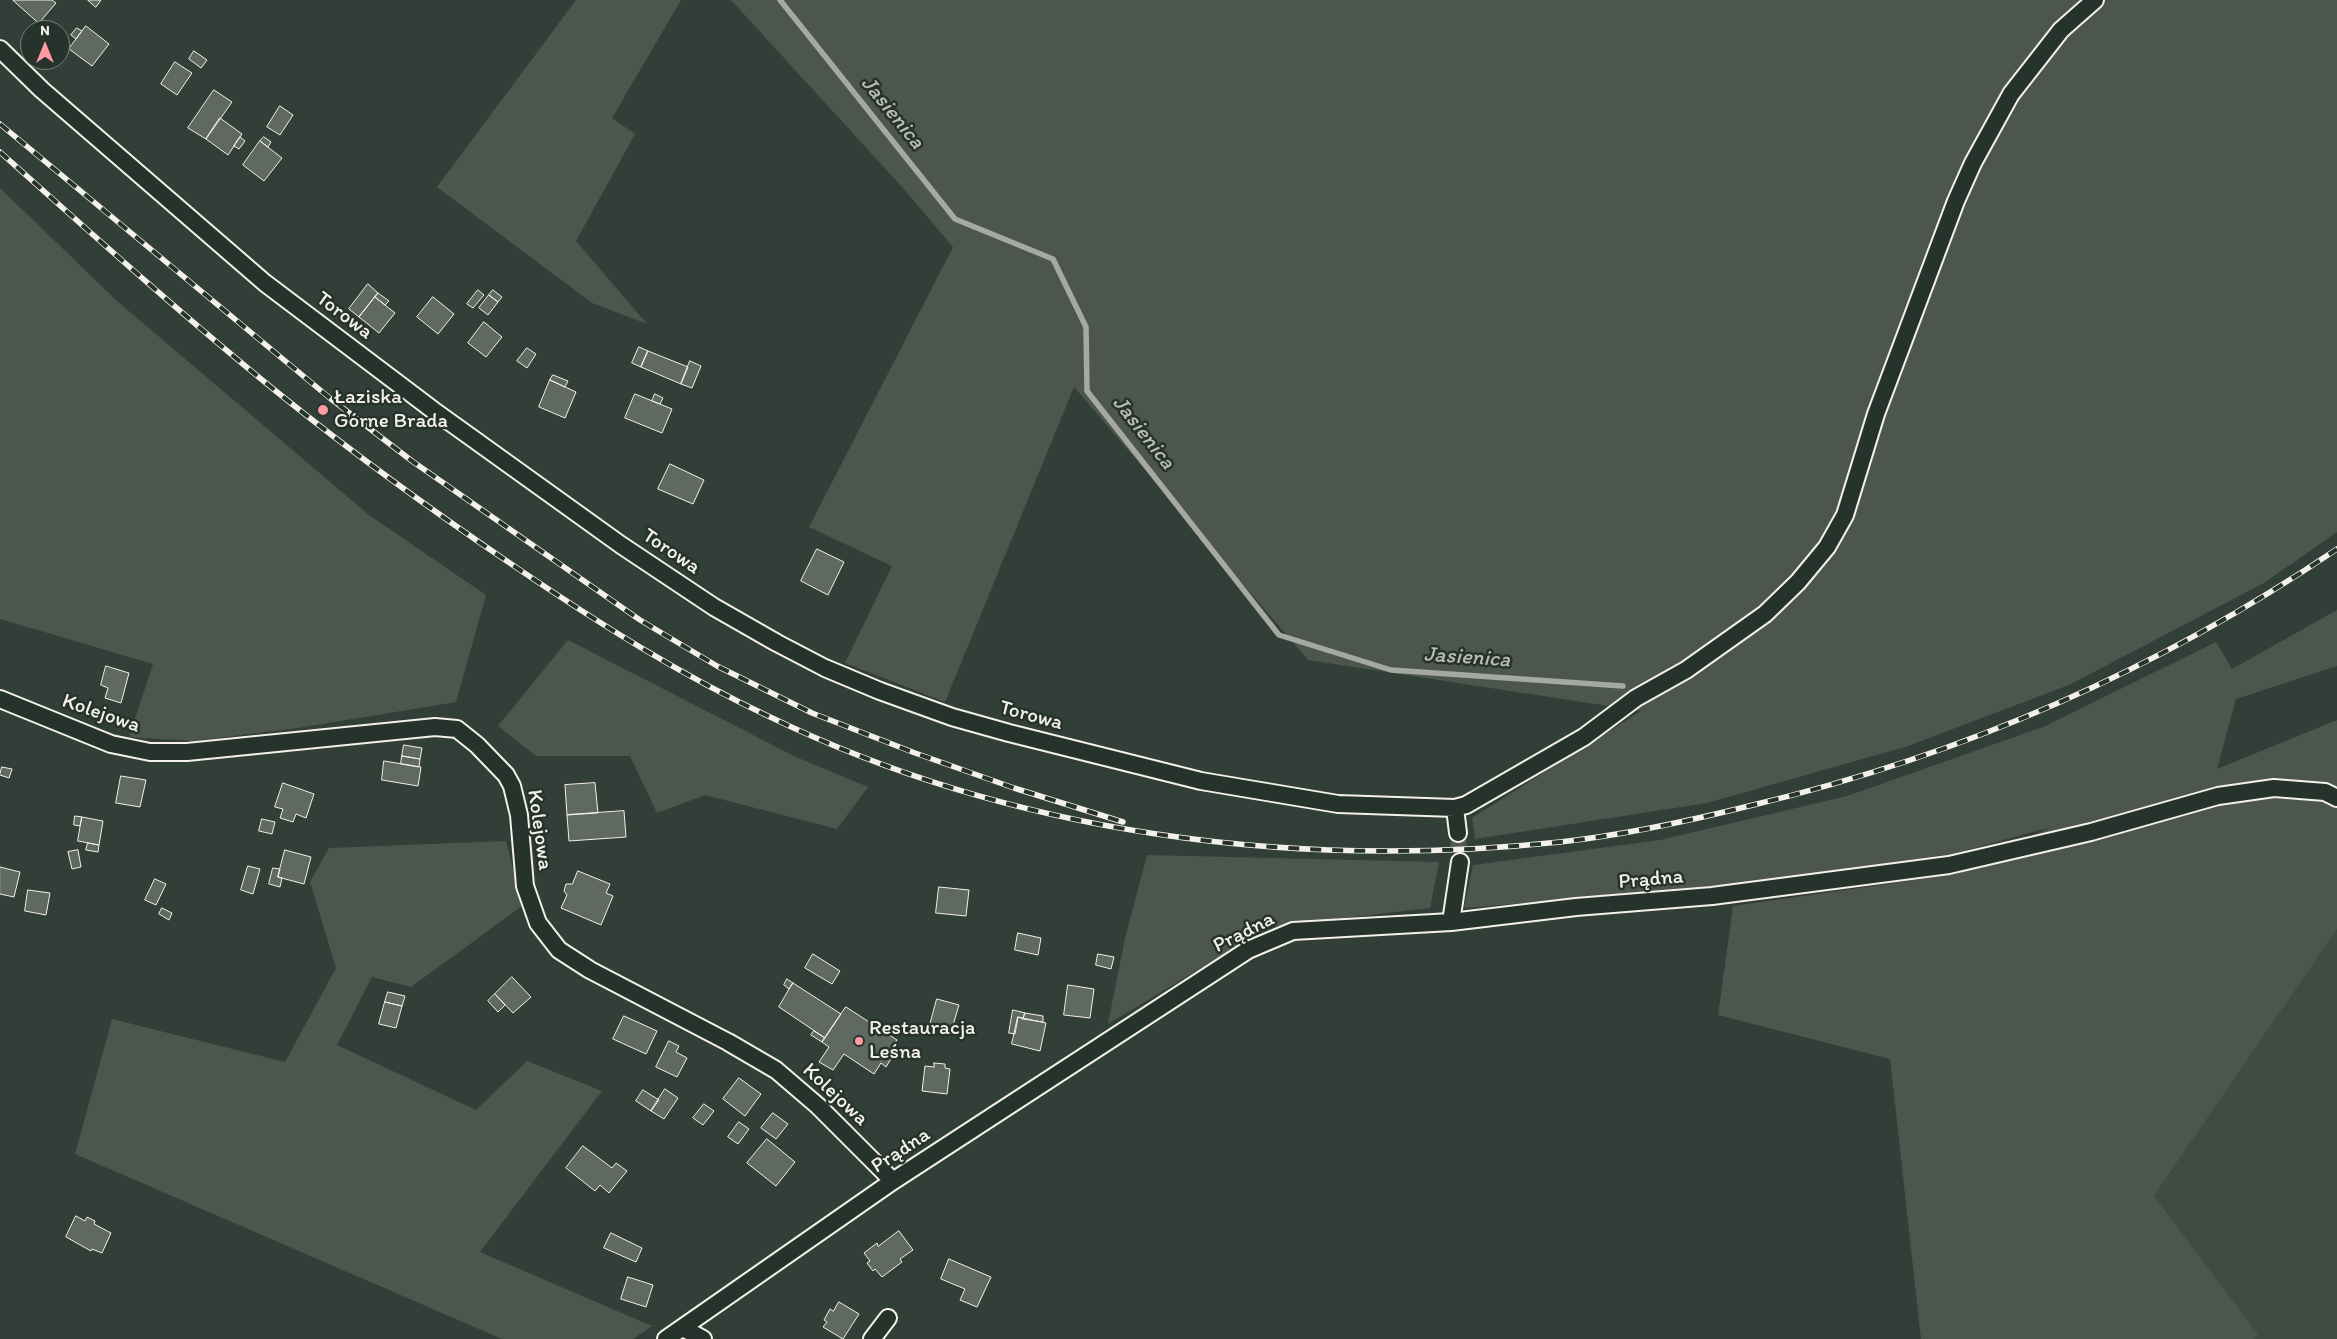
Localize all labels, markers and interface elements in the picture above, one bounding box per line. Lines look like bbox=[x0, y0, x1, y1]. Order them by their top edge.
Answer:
north arrow bbox=[20, 20, 70, 70]
text: N bbox=[40, 22, 50, 39]
water label: Jasienica bbox=[855, 71, 929, 155]
street label: Torowa bbox=[311, 286, 377, 346]
place label: Łaziska Górne Brada bbox=[334, 385, 448, 435]
water label: Jasienica bbox=[1106, 391, 1180, 475]
marker: Łaziska Górne Brada bbox=[316, 403, 330, 417]
street label: Torowa bbox=[637, 523, 705, 581]
water label: Jasienica bbox=[1423, 642, 1511, 674]
street label: Kolejowa bbox=[59, 689, 143, 739]
street label: Torowa bbox=[997, 695, 1065, 737]
street label: Kolejowa bbox=[521, 788, 557, 872]
street label: Prądna bbox=[1617, 865, 1685, 895]
street label: Prądna bbox=[1209, 907, 1279, 959]
place label: Restauracja Leśna bbox=[869, 1016, 975, 1066]
marker: Restauracja Leśna bbox=[853, 1035, 865, 1047]
street label: Kolejowa bbox=[797, 1058, 873, 1132]
street label: Prądna bbox=[867, 1123, 935, 1179]

